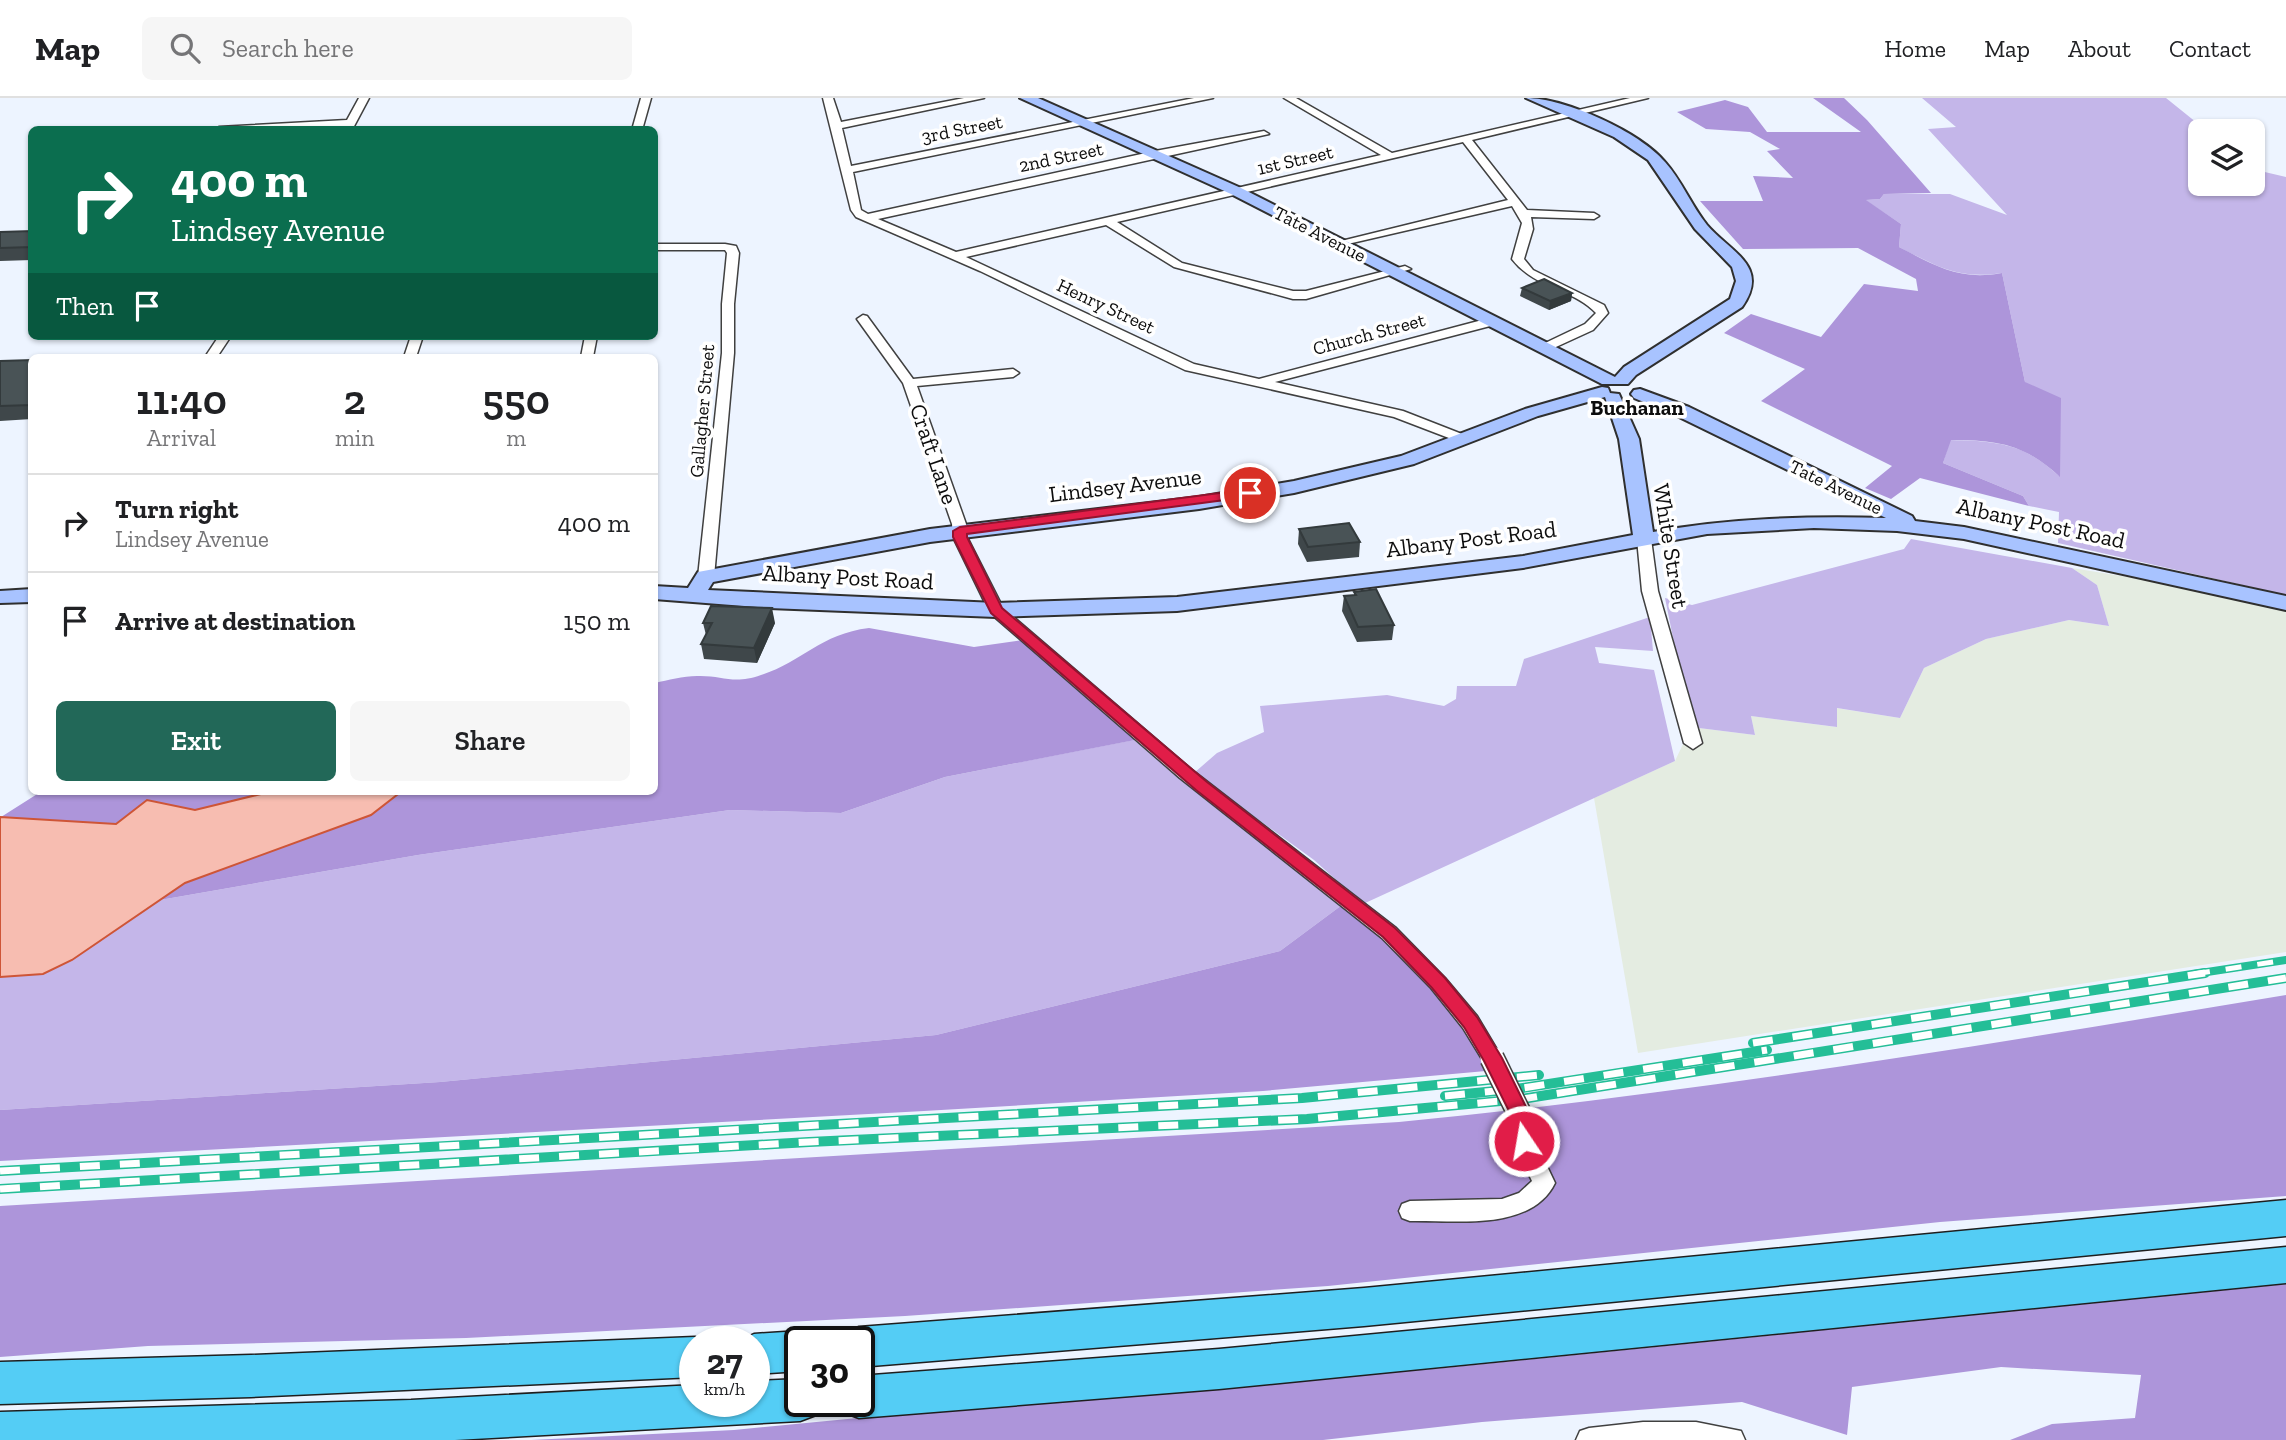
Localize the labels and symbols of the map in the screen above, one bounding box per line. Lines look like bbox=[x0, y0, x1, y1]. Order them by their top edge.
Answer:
street label: 3rd Street bbox=[920, 110, 1004, 148]
street label: 2nd Street bbox=[1017, 137, 1105, 177]
street label: 1st Street bbox=[1255, 140, 1335, 180]
street label: Tate Avenue bbox=[1270, 201, 1370, 267]
street label: Henry Street bbox=[1053, 273, 1159, 339]
street label: Church Street bbox=[1310, 308, 1428, 360]
street label: Gallagher Street bbox=[685, 343, 719, 479]
district label: Buchanan bbox=[1590, 395, 1684, 420]
street label: Craft Lane bbox=[904, 400, 964, 508]
street label: Tate Avenue bbox=[1786, 455, 1886, 519]
street label: Lindsey Avenue bbox=[1047, 462, 1203, 508]
pin bbox=[1220, 463, 1280, 523]
street label: White Street bbox=[1647, 482, 1695, 611]
street label: Albany Post Road bbox=[1954, 492, 2128, 555]
street label: Albany Post Road bbox=[1384, 515, 1558, 563]
street label: Albany Post Road bbox=[762, 559, 935, 595]
position arrow bbox=[1487, 1104, 1561, 1178]
speed limit sign: 30 bbox=[784, 1326, 875, 1417]

